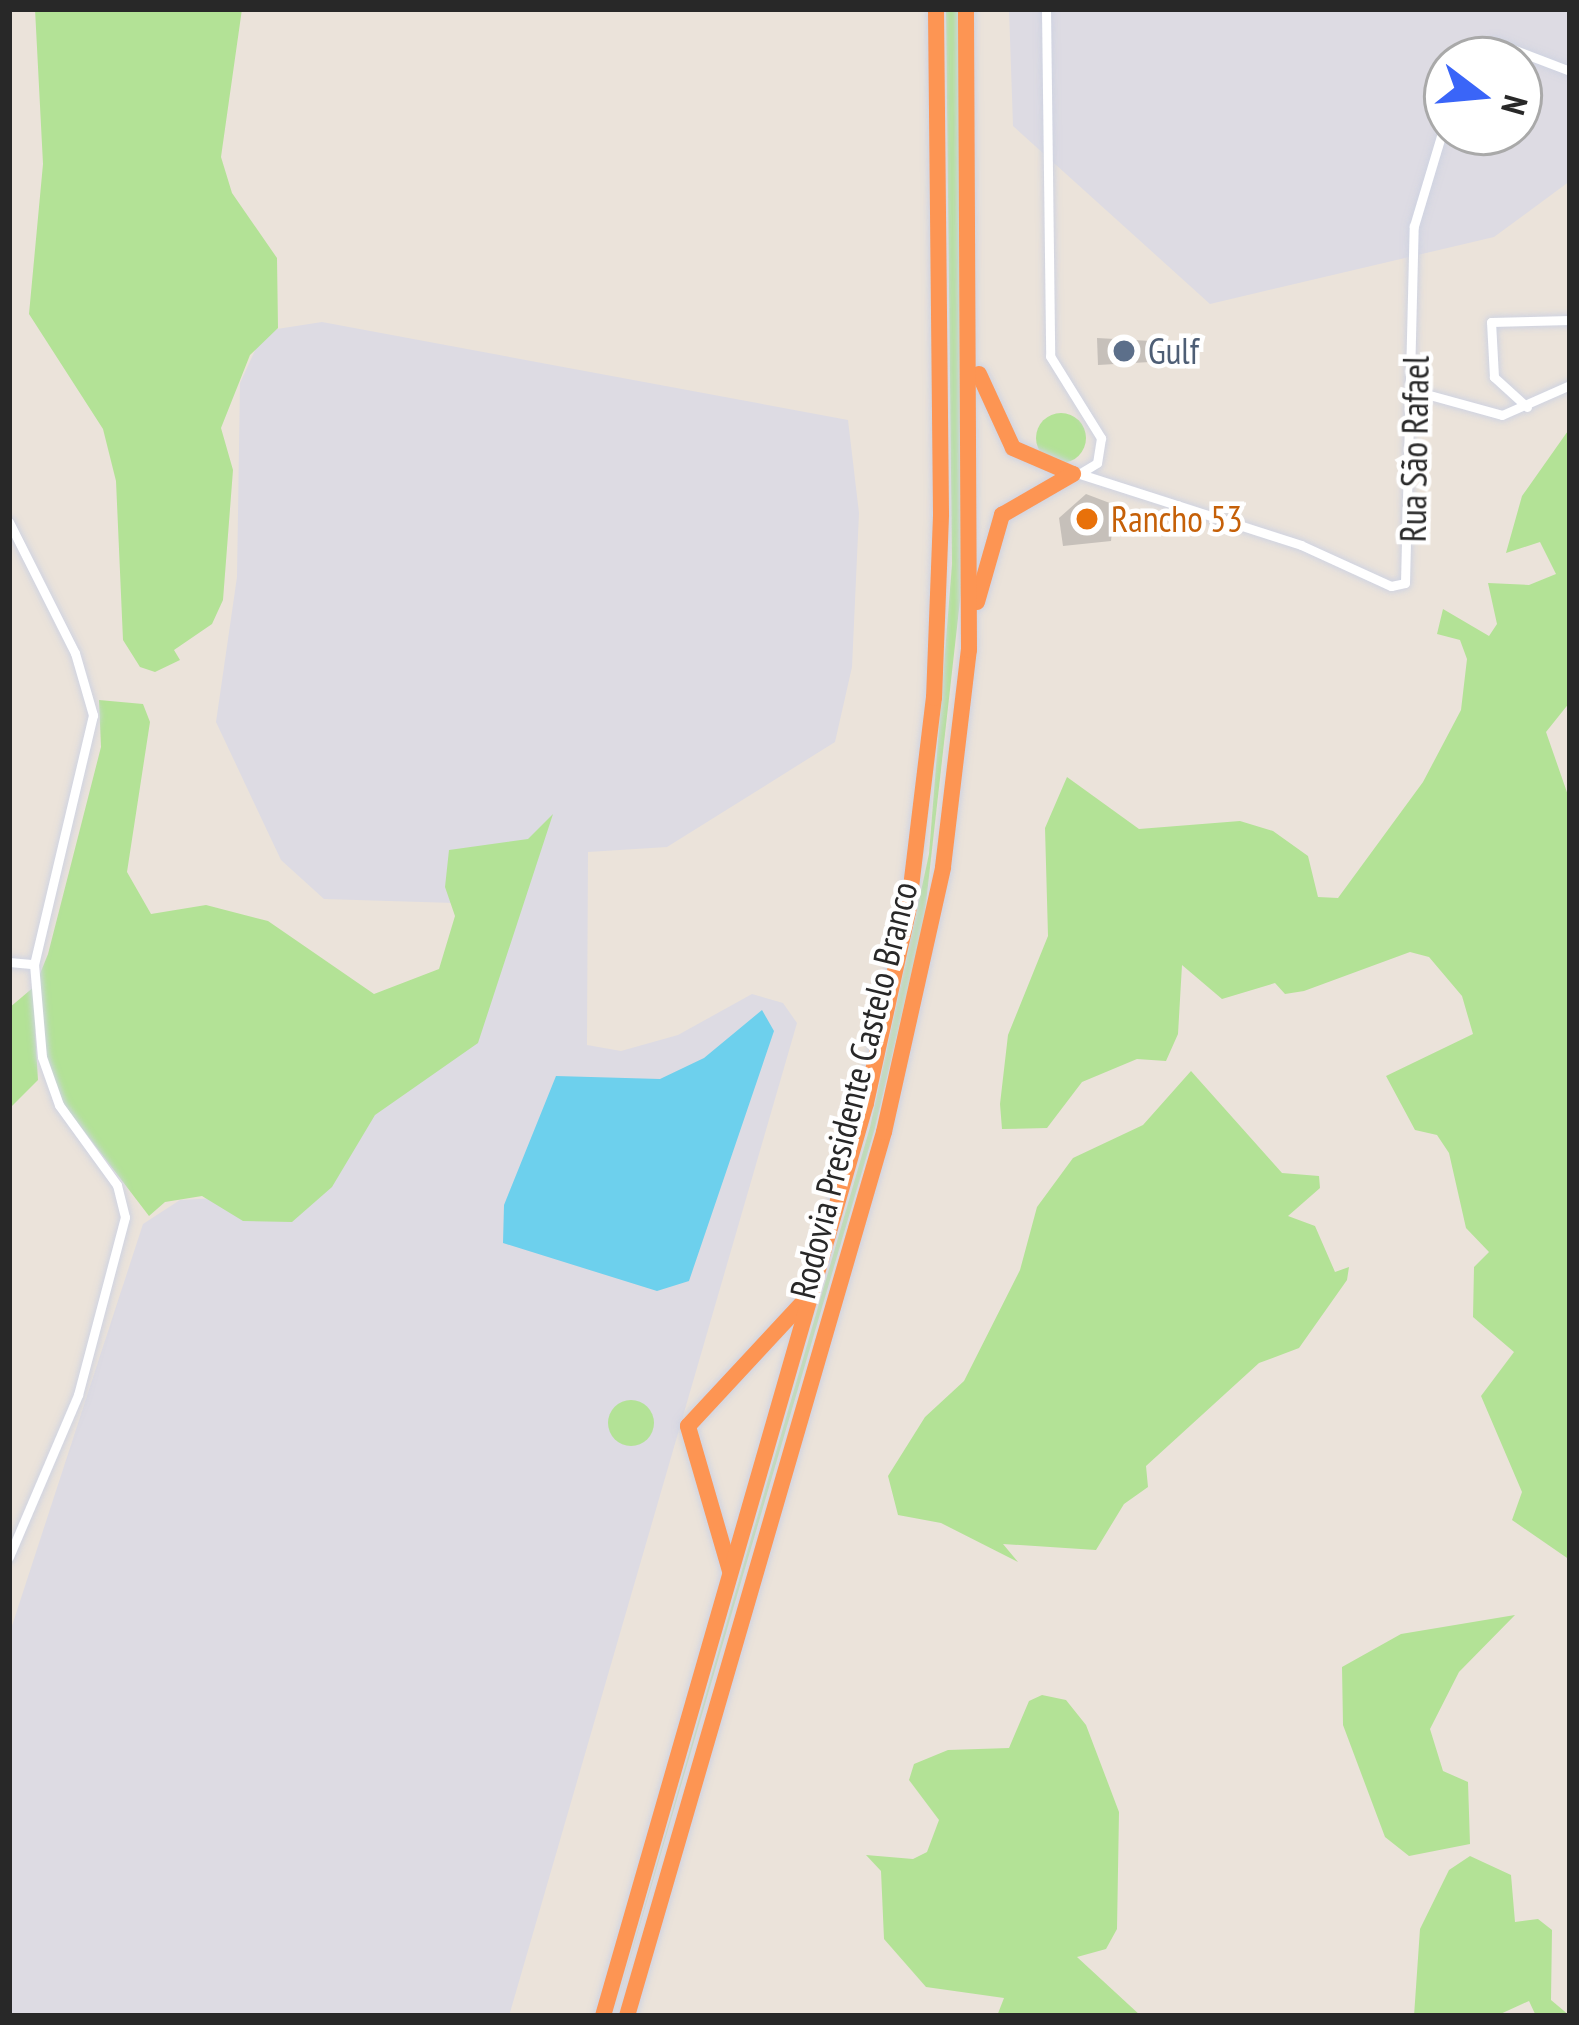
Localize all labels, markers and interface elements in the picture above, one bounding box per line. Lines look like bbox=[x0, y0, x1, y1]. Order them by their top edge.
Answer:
north arrow bbox=[1423, 36, 1543, 156]
text: N bbox=[1492, 91, 1538, 120]
place label: Gulf bbox=[1148, 329, 1199, 373]
marker: Gulf bbox=[1111, 338, 1137, 364]
street label: Rua São Rafael bbox=[1391, 355, 1437, 543]
place label: Rancho 53 bbox=[1111, 497, 1243, 541]
marker: Rancho 53 bbox=[1074, 506, 1100, 532]
street label: Rodovia Presidente Castelo Branco bbox=[780, 877, 926, 1303]

